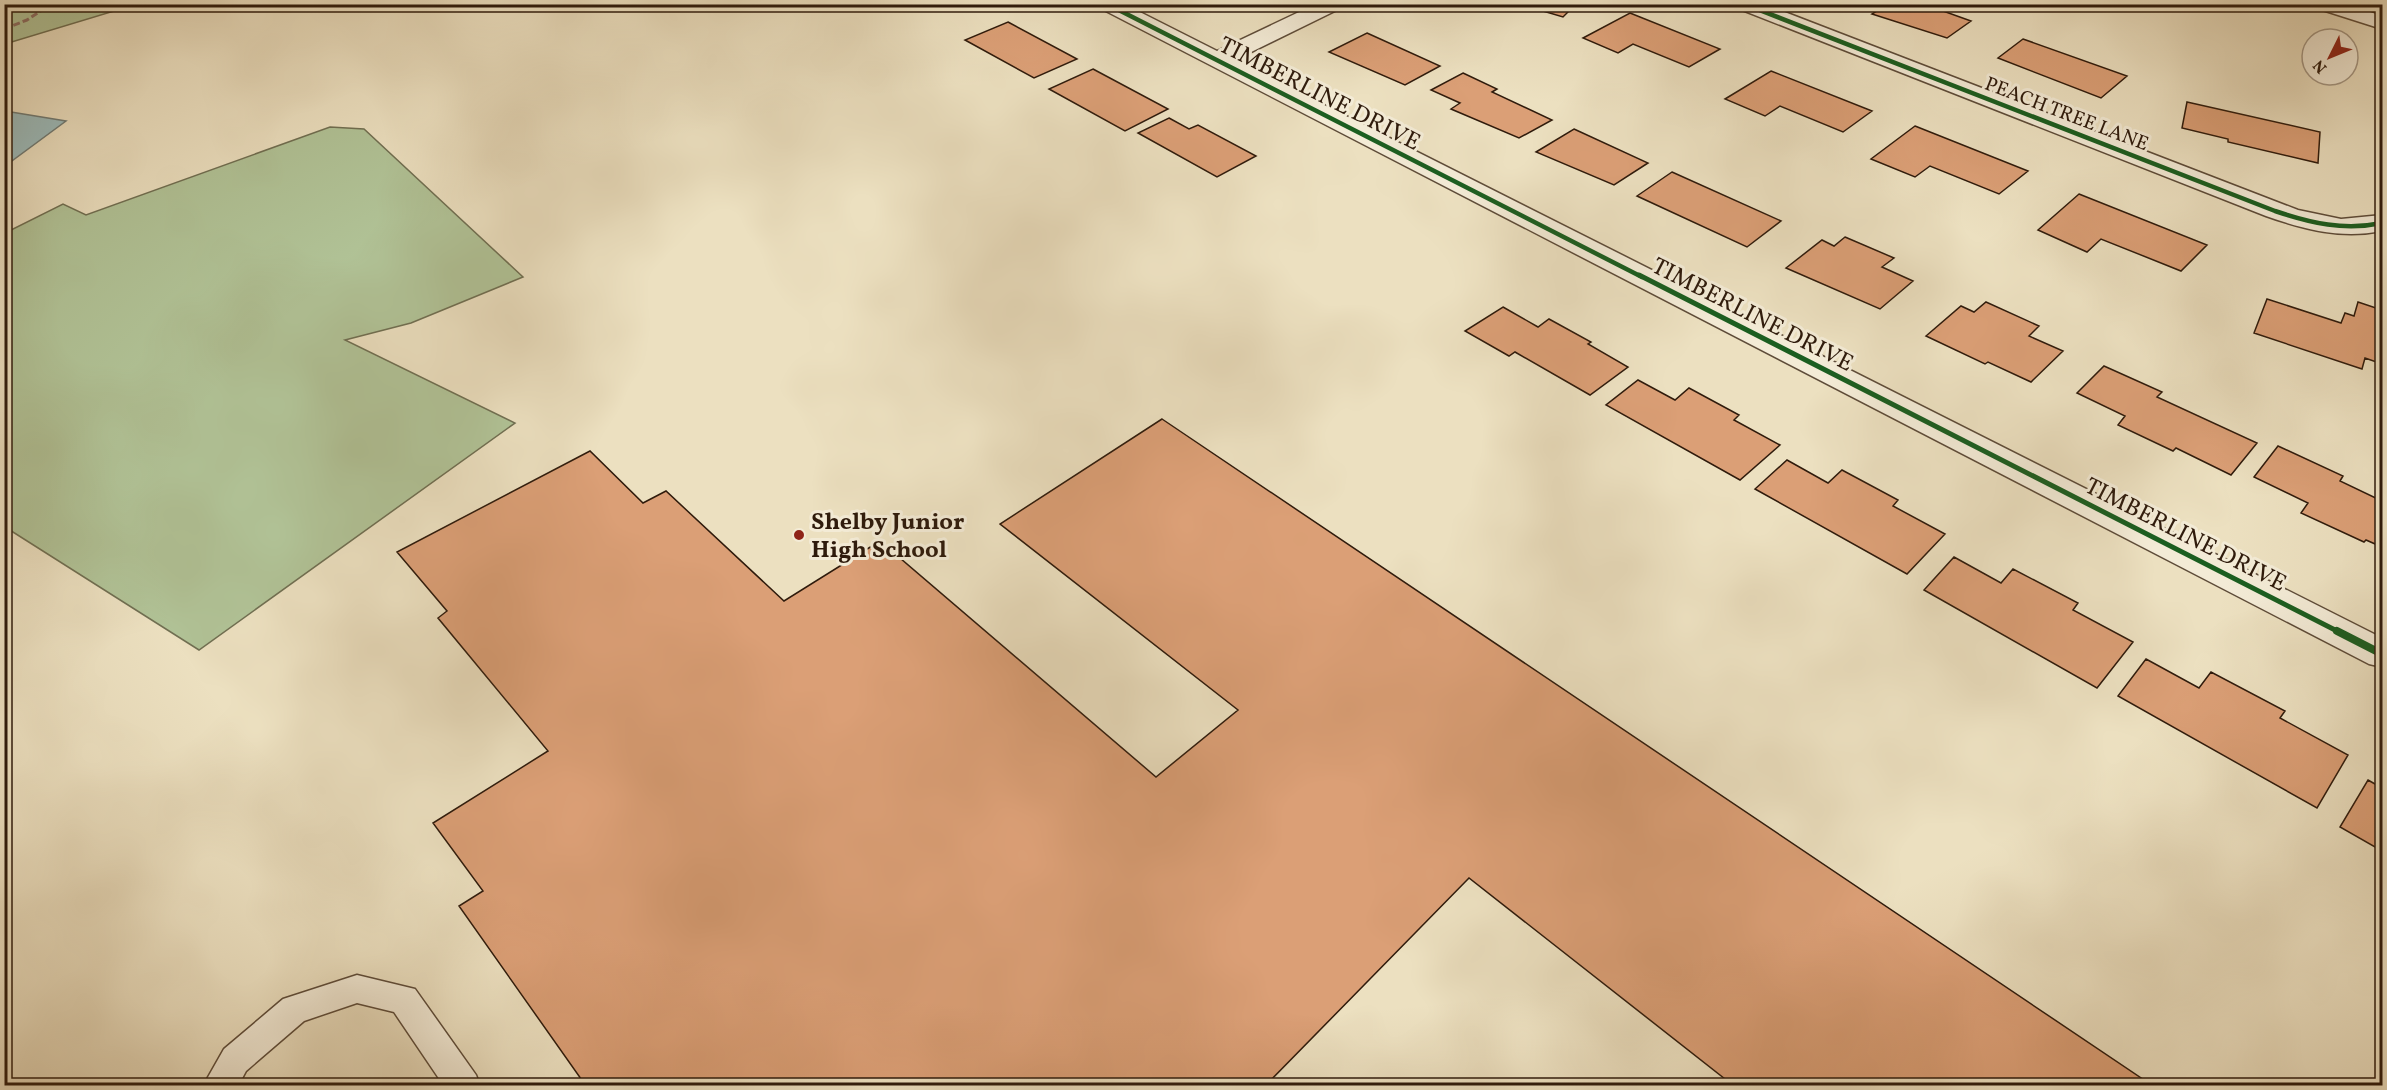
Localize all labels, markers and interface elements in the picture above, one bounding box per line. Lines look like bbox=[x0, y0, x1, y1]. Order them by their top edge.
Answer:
north arrow bbox=[2300, 27, 2360, 87]
street label: TIMBERLINE DRIVE bbox=[1212, 29, 1426, 160]
text: N bbox=[2308, 54, 2333, 78]
street label: PEACH TREE LANE bbox=[1980, 71, 2152, 159]
street label: TIMBERLINE DRIVE bbox=[1645, 250, 1859, 381]
street label: TIMBERLINE DRIVE bbox=[2078, 470, 2292, 601]
place label: Shelby Junior High School bbox=[811, 506, 964, 568]
marker: Shelby Junior High School bbox=[792, 528, 806, 542]

